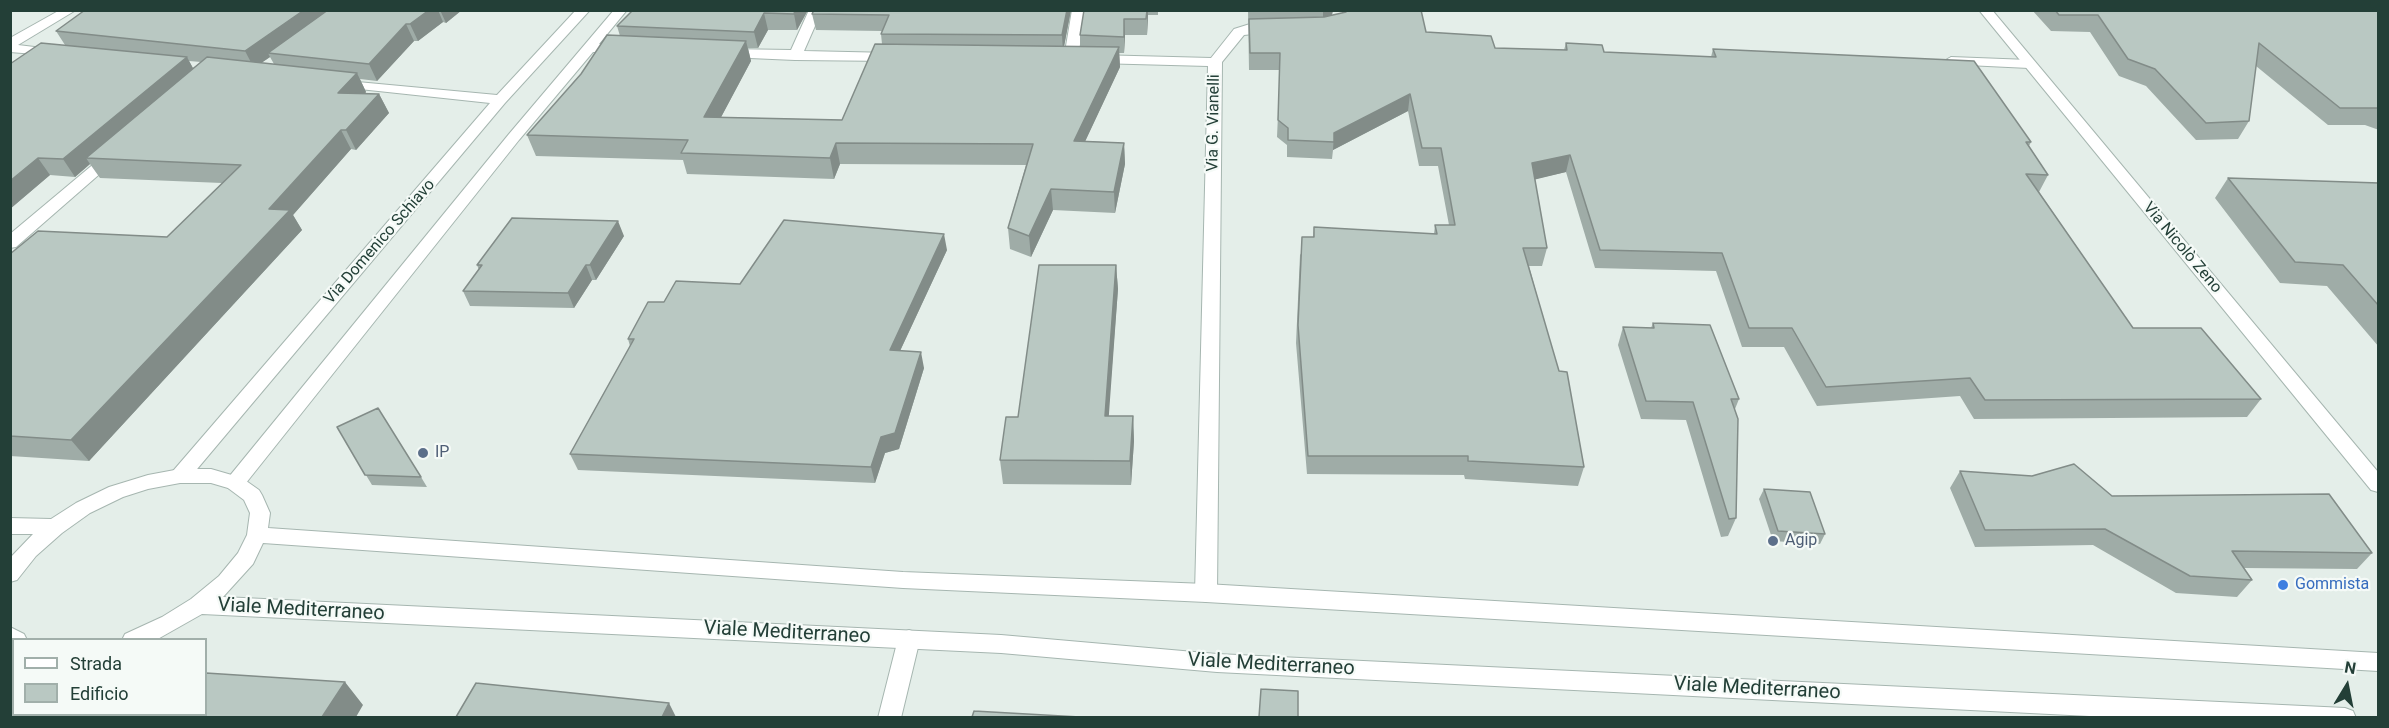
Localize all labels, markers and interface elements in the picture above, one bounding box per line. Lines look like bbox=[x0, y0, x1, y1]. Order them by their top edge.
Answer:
street label: Via G. Vianelli bbox=[1204, 74, 1224, 172]
street label: Via Domenico Schiavo bbox=[321, 176, 439, 308]
street label: Via Nicolò Zeno bbox=[2139, 199, 2225, 297]
place label: IP bbox=[435, 443, 449, 463]
marker: IP bbox=[416, 446, 430, 460]
place label: Agip bbox=[1785, 531, 1817, 551]
marker: Agip bbox=[1766, 534, 1780, 548]
place label: Gommista bbox=[2295, 575, 2369, 595]
marker: Gommista bbox=[2276, 578, 2290, 592]
street label: Viale Mediterraneo bbox=[217, 594, 385, 626]
street label: Viale Mediterraneo bbox=[703, 617, 871, 649]
legend bbox=[12, 638, 207, 716]
street label: Viale Mediterraneo bbox=[1187, 649, 1355, 681]
text: Strada bbox=[70, 653, 122, 674]
north arrow bbox=[2317, 656, 2377, 716]
text: N bbox=[2343, 657, 2357, 678]
street label: Viale Mediterraneo bbox=[1673, 673, 1841, 705]
text: Edificio bbox=[70, 683, 129, 704]

